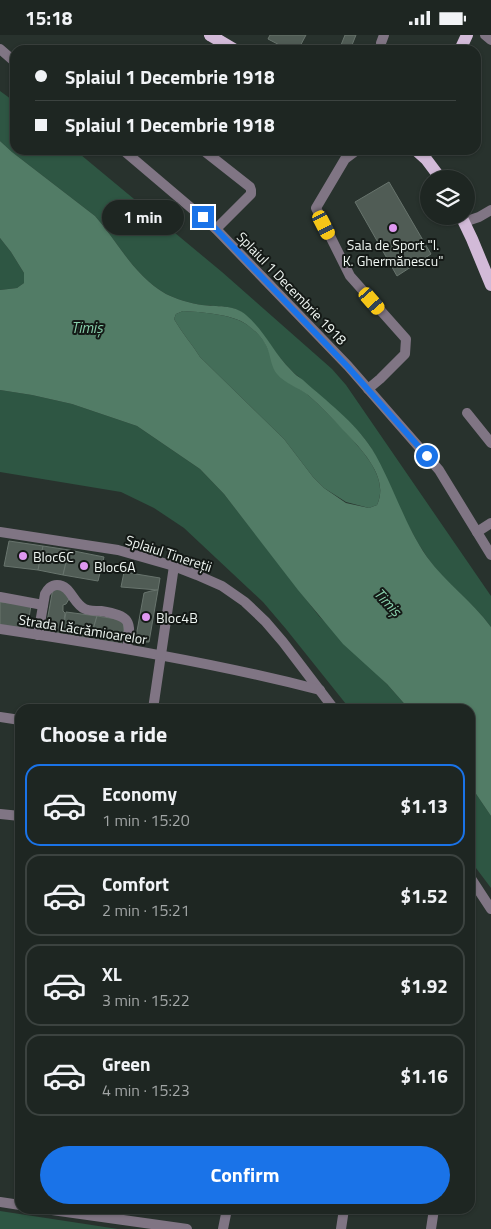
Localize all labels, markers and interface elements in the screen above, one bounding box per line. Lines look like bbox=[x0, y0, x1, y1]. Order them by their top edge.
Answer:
text: 15:18 bbox=[25, 3, 72, 32]
text: Splaiul 1 Decembrie 1918 bbox=[65, 62, 275, 91]
text: Splaiul 1 Decembrie 1918 bbox=[65, 110, 275, 139]
map controls bbox=[420, 170, 475, 225]
button: layers bbox=[420, 170, 475, 225]
callout: 1 min bbox=[103, 199, 186, 235]
text: 1 min bbox=[124, 205, 162, 229]
route end bbox=[192, 206, 214, 228]
car bbox=[310, 208, 337, 242]
marker: Sala de Sport "I. K. Ghermănescu" bbox=[387, 222, 399, 234]
street label: Splaiul 1 Decembrie 1918 bbox=[232, 227, 352, 350]
place label: Sala de Sport "I. K. Ghermănescu" bbox=[343, 234, 443, 271]
car bbox=[356, 285, 387, 317]
water label: Timiș bbox=[71, 316, 104, 339]
route start bbox=[416, 445, 438, 467]
street label: Splaiul Tinereții bbox=[123, 529, 215, 577]
place label: Bloc6C bbox=[33, 546, 74, 567]
marker: Bloc6C bbox=[17, 550, 29, 562]
place label: Bloc6A bbox=[94, 556, 136, 577]
marker: Bloc6A bbox=[78, 560, 90, 572]
water label: Timiș bbox=[369, 583, 408, 622]
place label: Bloc4B bbox=[156, 607, 198, 628]
street label: Strada Lăcrămioarelor bbox=[17, 608, 149, 650]
marker: Bloc4B bbox=[140, 611, 152, 623]
text: Choose a ride bbox=[40, 717, 167, 751]
text: Economy bbox=[102, 779, 177, 808]
icon: car bbox=[42, 783, 87, 828]
text: $1.13 bbox=[401, 791, 448, 820]
text: 1 min · 15:20 bbox=[102, 808, 190, 832]
text: Comfort bbox=[102, 869, 169, 898]
icon: car bbox=[42, 873, 87, 918]
text: $1.52 bbox=[401, 881, 448, 910]
text: 2 min · 15:21 bbox=[102, 898, 190, 922]
text: XL bbox=[102, 959, 122, 988]
icon: car bbox=[42, 963, 87, 1008]
text: $1.92 bbox=[401, 971, 448, 1000]
text: 3 min · 15:22 bbox=[102, 988, 190, 1012]
text: Green bbox=[102, 1049, 151, 1078]
icon: car bbox=[42, 1053, 87, 1098]
text: $1.16 bbox=[401, 1061, 448, 1090]
text: 4 min · 15:23 bbox=[102, 1078, 190, 1102]
button: Confirm bbox=[40, 1146, 450, 1204]

